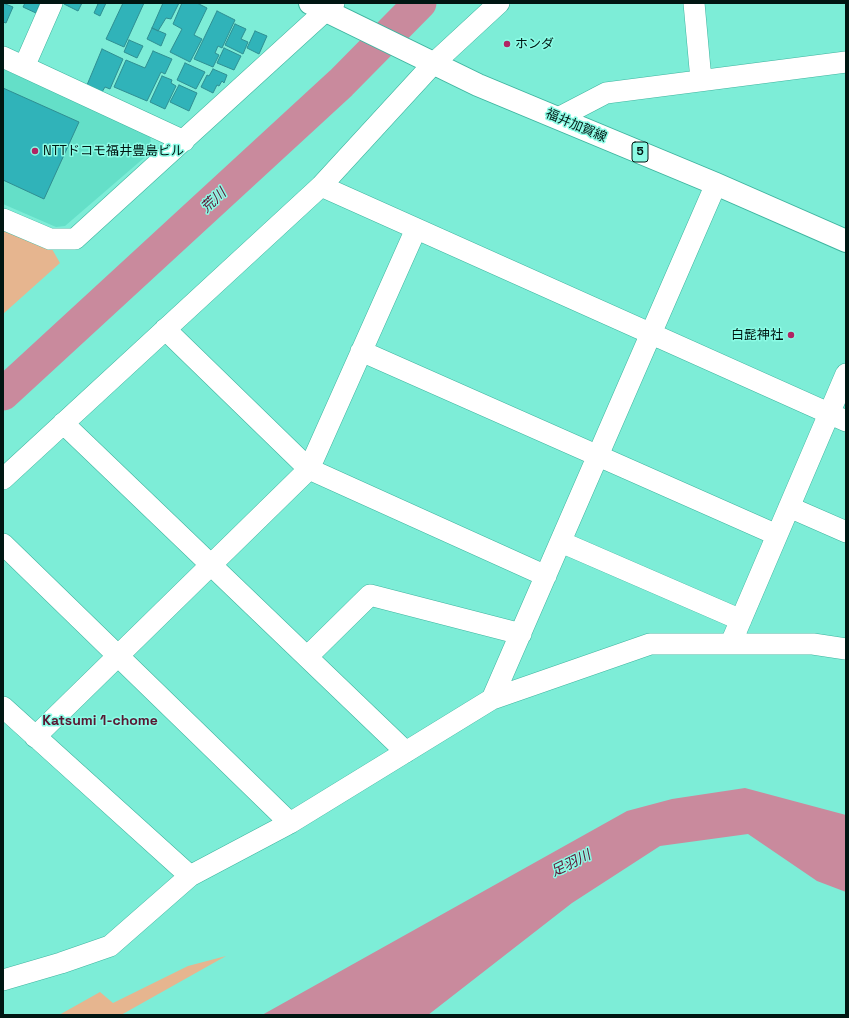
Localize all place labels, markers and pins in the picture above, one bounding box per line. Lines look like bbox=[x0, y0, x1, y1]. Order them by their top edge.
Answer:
place label: ホンダ bbox=[515, 36, 554, 52]
marker: ホンダ bbox=[502, 39, 512, 49]
place label: NTTドコモ福井豊島ビル bbox=[43, 143, 184, 159]
marker: NTTドコモ福井豊島ビル bbox=[30, 146, 40, 156]
place label: 白髭神社 bbox=[731, 327, 783, 343]
marker: 白髭神社 bbox=[786, 330, 796, 340]

